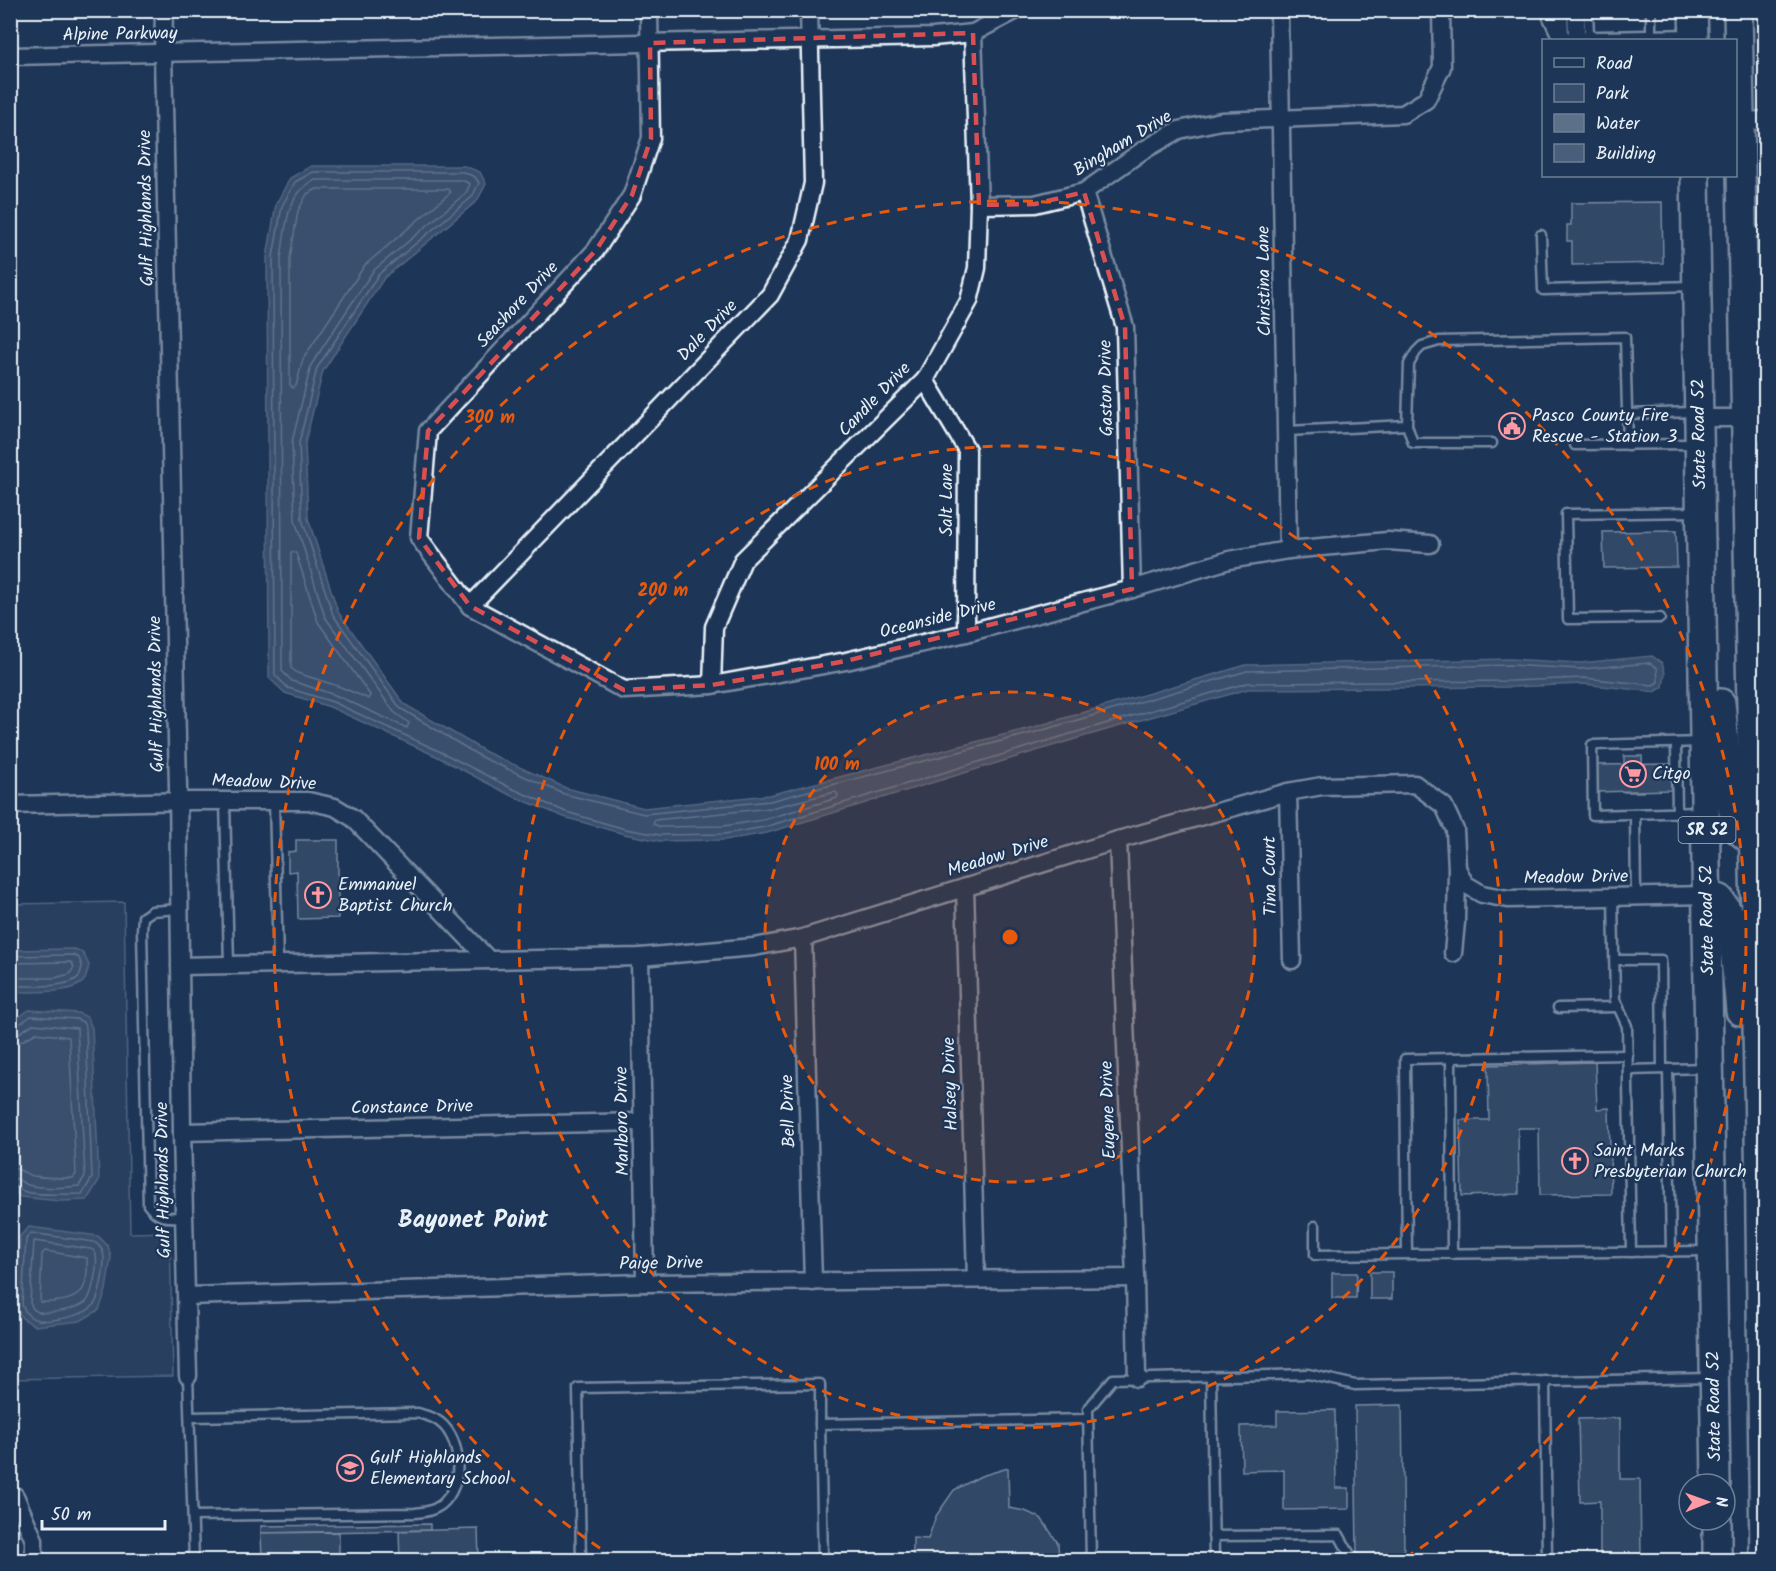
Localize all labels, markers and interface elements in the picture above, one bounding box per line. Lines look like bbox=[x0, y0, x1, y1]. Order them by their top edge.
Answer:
street label: Alpine Parkway bbox=[62, 19, 178, 50]
legend bbox=[1542, 39, 1737, 177]
text: Road bbox=[1596, 50, 1633, 79]
text: Park bbox=[1596, 80, 1629, 109]
street label: Bingham Drive bbox=[1068, 103, 1178, 185]
text: Water bbox=[1596, 110, 1641, 139]
street label: Gulf Highlands Drive bbox=[131, 130, 163, 286]
text: Building bbox=[1596, 140, 1656, 169]
street label: Christina Lane bbox=[1250, 225, 1280, 337]
street label: Seashore Drive bbox=[470, 255, 566, 355]
street label: Dale Drive bbox=[671, 293, 745, 369]
street label: Gaston Drive bbox=[1092, 339, 1122, 437]
street label: Candle Drive bbox=[832, 356, 918, 444]
street label: State Road 52 bbox=[1685, 378, 1715, 490]
place label: Pasco County Fire Rescue - Station 3 bbox=[1532, 402, 1677, 452]
text: 300 m bbox=[464, 404, 515, 433]
public building icon: Pasco County Fire Rescue - Station 3 bbox=[1497, 411, 1527, 441]
street label: Salt Lane bbox=[933, 464, 962, 536]
text: 200 m bbox=[638, 577, 689, 606]
street label: Oceanside Drive bbox=[877, 591, 999, 647]
street label: Gulf Highlands Drive bbox=[141, 616, 173, 772]
text: 100 m bbox=[814, 751, 860, 780]
supermarket icon: Citgo bbox=[1618, 759, 1648, 789]
place label: Citgo bbox=[1652, 760, 1691, 789]
street label: Meadow Drive bbox=[211, 767, 317, 799]
road number: SR 52 bbox=[1678, 817, 1736, 843]
street label: Meadow Drive bbox=[944, 828, 1052, 886]
street label: Tina Court bbox=[1256, 835, 1286, 916]
street label: Meadow Drive bbox=[1523, 863, 1629, 893]
street label: State Road 52 bbox=[1693, 864, 1723, 976]
place label: Emmanuel Baptist Church bbox=[338, 871, 452, 921]
church icon: Emmanuel Baptist Church bbox=[303, 880, 333, 910]
centre of rings bbox=[1000, 927, 1020, 947]
street label: Halsey Drive bbox=[935, 1037, 967, 1131]
street label: Eugene Drive bbox=[1093, 1060, 1125, 1160]
street label: Marlboro Drive bbox=[608, 1066, 638, 1176]
street label: Bell Drive bbox=[773, 1074, 805, 1148]
street label: Constance Drive bbox=[351, 1092, 473, 1124]
street label: Gulf Highlands Drive bbox=[148, 1102, 180, 1258]
place label: Saint Marks Presbyterian Church bbox=[1594, 1137, 1747, 1187]
church icon: Saint Marks Presbyterian Church bbox=[1560, 1146, 1590, 1176]
district label: Bayonet Point bbox=[398, 1201, 549, 1240]
street label: Paige Drive bbox=[619, 1249, 703, 1279]
street label: State Road 52 bbox=[1700, 1350, 1730, 1462]
place label: Gulf Highlands Elementary School bbox=[370, 1444, 511, 1494]
school or university icon: Gulf Highlands Elementary School bbox=[335, 1453, 365, 1483]
north arrow bbox=[1677, 1472, 1737, 1532]
scale bar bbox=[42, 1493, 165, 1531]
text: N bbox=[1708, 1496, 1733, 1507]
text: 50 m bbox=[51, 1501, 91, 1530]

